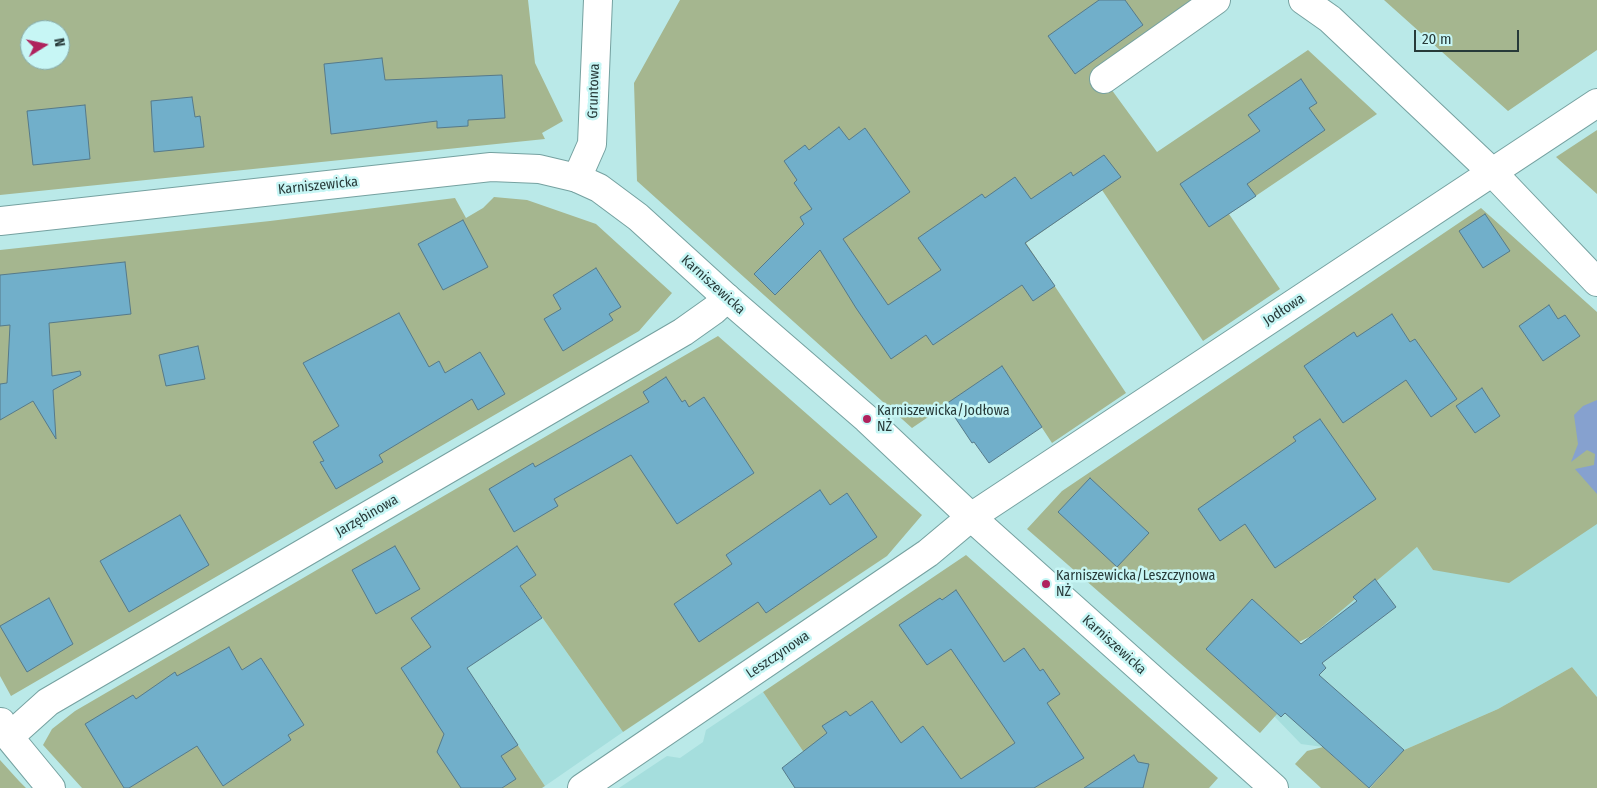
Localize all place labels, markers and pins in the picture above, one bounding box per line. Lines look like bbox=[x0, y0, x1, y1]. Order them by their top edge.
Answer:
place label: Karniszewicka/Jodłowa NŻ bbox=[877, 403, 1010, 436]
marker: Karniszewicka/Jodłowa NŻ bbox=[861, 413, 873, 425]
place label: Karniszewicka/Leszczynowa NŻ bbox=[1056, 568, 1215, 600]
marker: Karniszewicka/Leszczynowa NŻ bbox=[1040, 578, 1052, 590]

